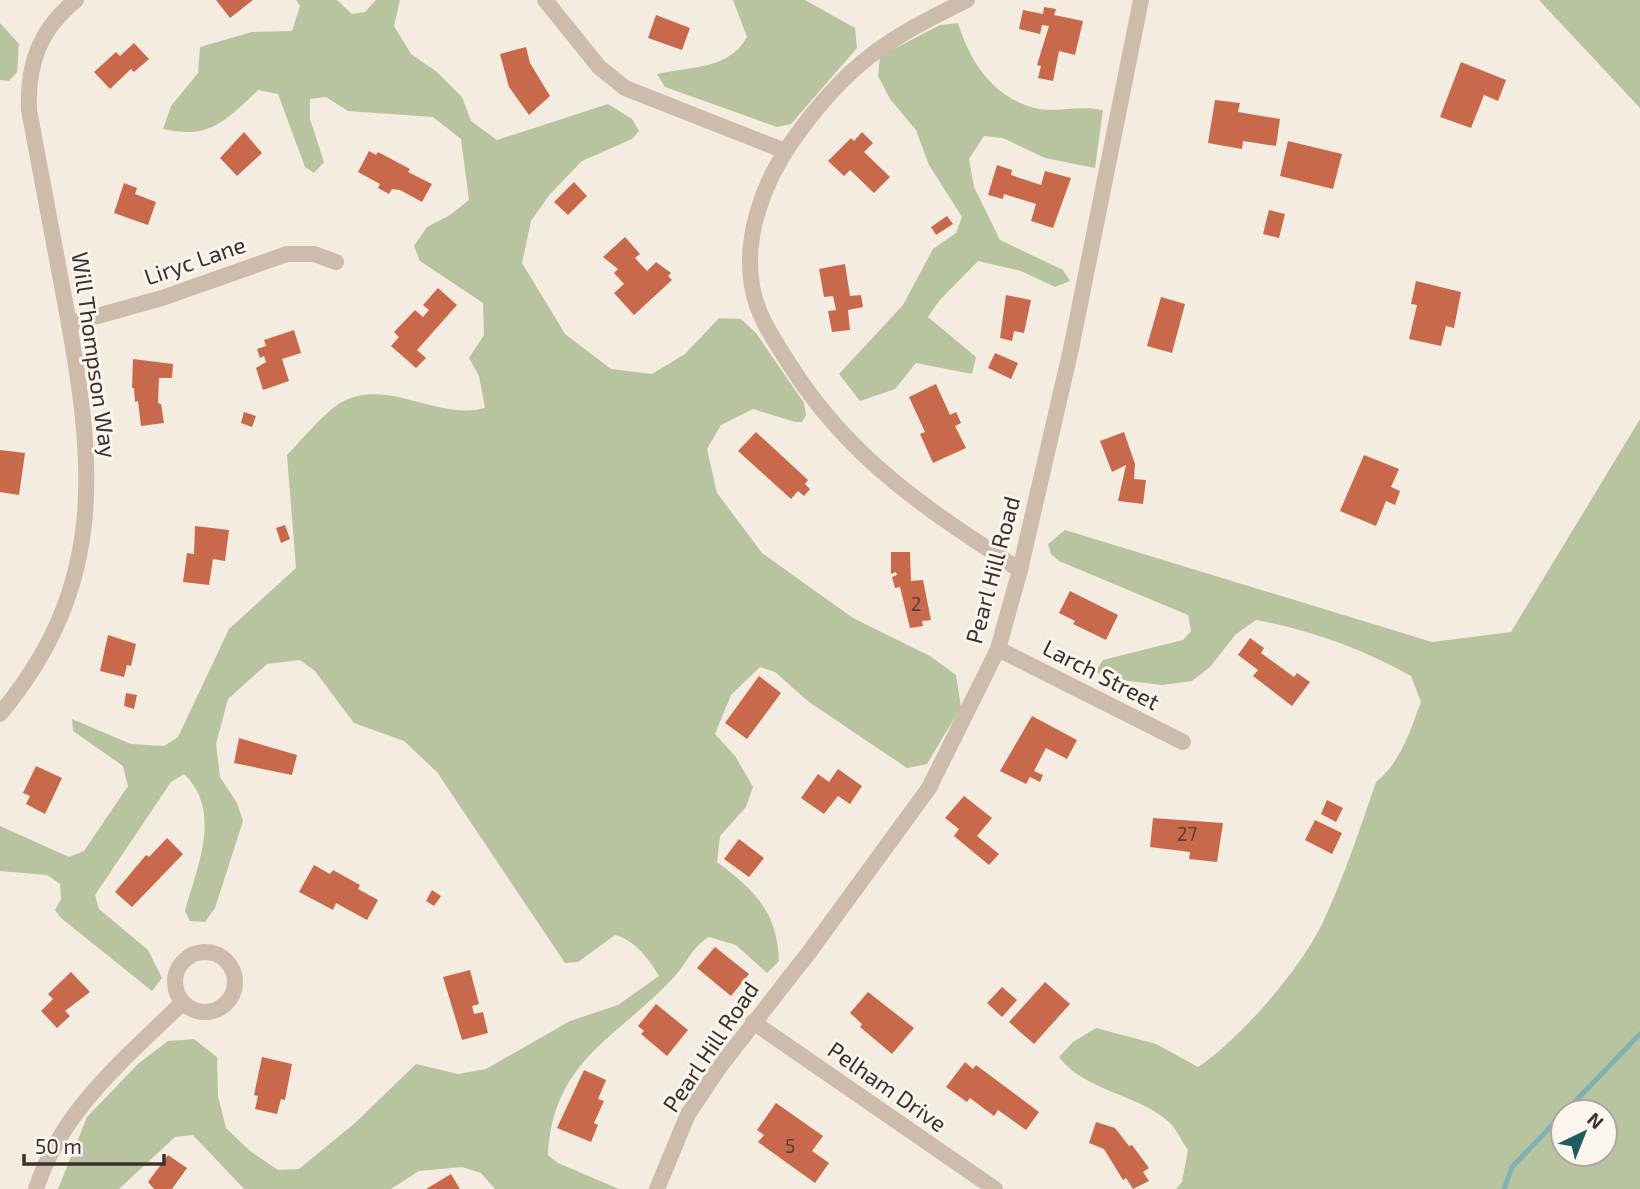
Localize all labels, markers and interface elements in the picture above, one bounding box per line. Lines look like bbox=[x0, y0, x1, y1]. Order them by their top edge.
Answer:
street label: Liryc Lane bbox=[140, 230, 249, 290]
street label: Will Thompson Way bbox=[67, 250, 123, 460]
street label: Pearl Hill Road bbox=[959, 493, 1025, 646]
house number: 2 bbox=[911, 592, 921, 615]
street label: Larch Street bbox=[1039, 633, 1165, 716]
house number: 27 bbox=[1177, 822, 1197, 845]
street label: Pearl Hill Road bbox=[656, 976, 764, 1117]
street label: Pelham Drive bbox=[823, 1035, 952, 1137]
north arrow bbox=[1549, 1098, 1619, 1168]
text: N bbox=[1583, 1107, 1609, 1133]
scale bar bbox=[24, 1122, 164, 1166]
text: 50 m bbox=[35, 1133, 82, 1158]
house number: 5 bbox=[785, 1134, 795, 1157]

